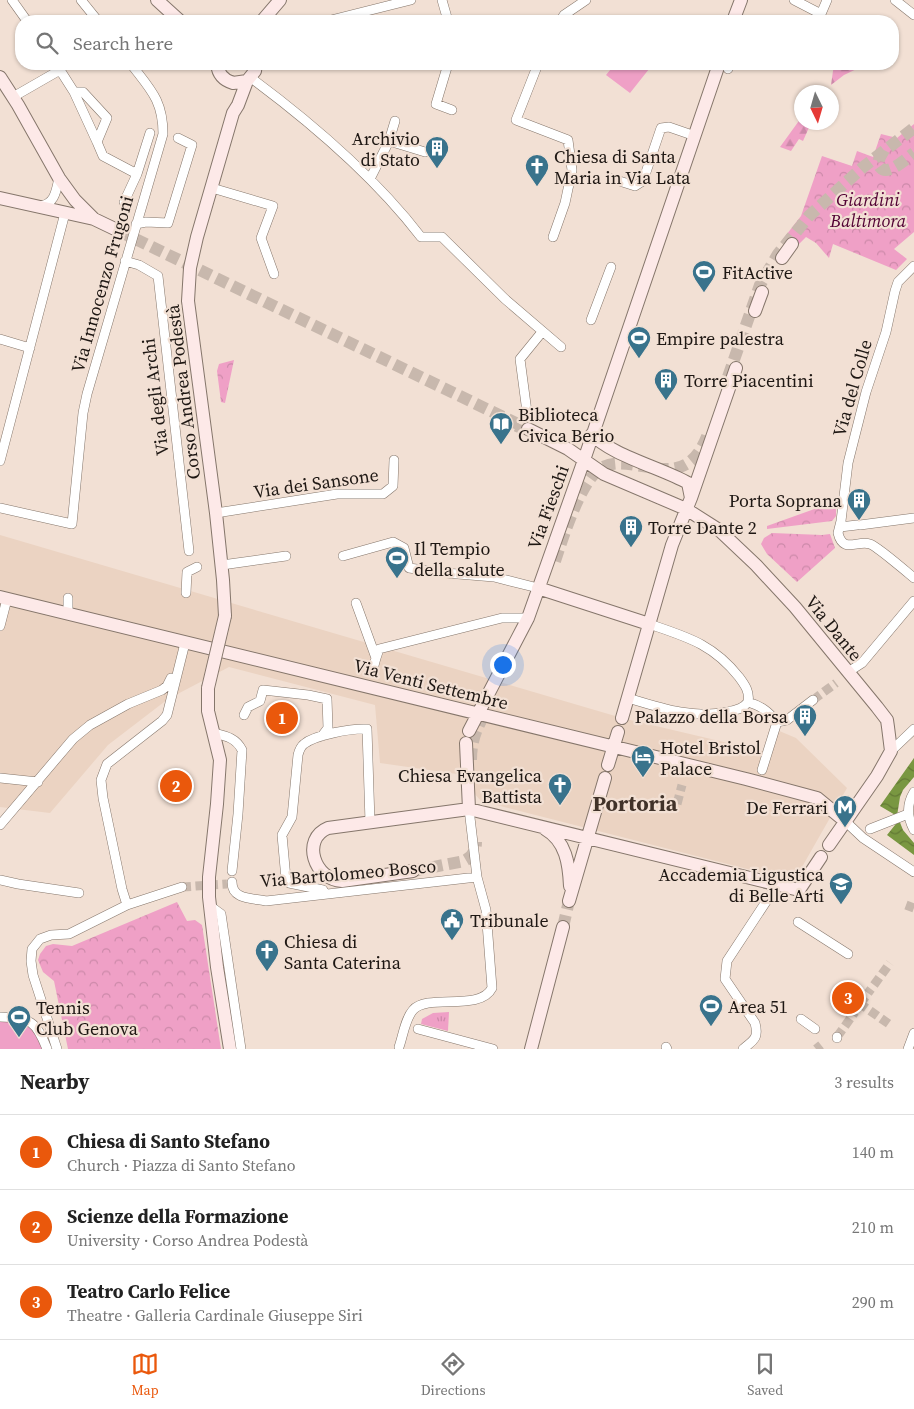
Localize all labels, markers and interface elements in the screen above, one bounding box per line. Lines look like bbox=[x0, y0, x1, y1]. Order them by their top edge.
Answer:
search box bbox=[15, 15, 899, 70]
icon: search bbox=[33, 29, 61, 57]
text: Search here bbox=[73, 30, 173, 56]
north arrow bbox=[794, 85, 839, 130]
place label: Archivio di Stato bbox=[352, 126, 420, 172]
building icon: Archivio di Stato bbox=[424, 135, 450, 169]
place label: Chiesa di Santa Maria in Via Lata bbox=[554, 144, 691, 190]
church icon: Chiesa di Santa Maria in Via Lata bbox=[524, 153, 550, 187]
park label: Giardini Baltimora bbox=[829, 187, 907, 233]
street label: Via Innocenzo Frugoni bbox=[65, 193, 139, 375]
sports icon: FitActive bbox=[691, 259, 717, 293]
place label: FitActive bbox=[722, 260, 793, 285]
street label: Corso Andrea Podestà bbox=[160, 302, 206, 481]
sports icon: Empire palestra bbox=[626, 325, 652, 359]
place label: Empire palestra bbox=[656, 326, 785, 351]
street label: Via del Colle bbox=[826, 336, 878, 440]
street label: Via degli Archi bbox=[135, 337, 175, 457]
building icon: Torre Piacentini bbox=[653, 367, 679, 401]
place label: Torre Piacentini bbox=[684, 368, 814, 393]
place label: Biblioteca Civica Berio bbox=[518, 402, 615, 448]
library icon: Biblioteca Civica Berio bbox=[488, 411, 514, 445]
street label: Via dei Sansone bbox=[252, 462, 380, 504]
street label: Via Fieschi bbox=[521, 462, 575, 552]
building icon: Porta Soprana bbox=[846, 487, 872, 521]
place label: Porta Soprana bbox=[729, 488, 843, 513]
building icon: Torre Dante 2 bbox=[618, 514, 644, 548]
place label: Torre Dante 2 bbox=[648, 515, 757, 540]
place label: Il Tempio della salute bbox=[414, 536, 505, 582]
sports icon: Il Tempio della salute bbox=[384, 545, 410, 579]
street label: Via Dante bbox=[800, 590, 868, 666]
your location bbox=[490, 652, 516, 678]
street label: Via Venti Settembre bbox=[351, 653, 511, 715]
pin: 1 bbox=[266, 699, 298, 737]
building icon: Palazzo della Borsa bbox=[792, 703, 818, 737]
place label: Palazzo della Borsa bbox=[635, 704, 789, 729]
place label: Hotel Bristol Palace bbox=[660, 735, 761, 781]
hotel icon: Hotel Bristol Palace bbox=[630, 744, 656, 778]
place label: Chiesa Evangelica Battista bbox=[398, 763, 543, 809]
pin: 2 bbox=[160, 767, 192, 805]
church icon: Chiesa Evangelica Battista bbox=[547, 772, 573, 806]
district label: Portoria bbox=[593, 788, 678, 818]
metro station icon: De Ferrari bbox=[832, 794, 858, 828]
place label: De Ferrari bbox=[746, 795, 828, 820]
street label: Via Bartolomeo Bosco bbox=[259, 853, 437, 893]
place label: Accademia Ligustica di Belle Arti bbox=[658, 862, 825, 908]
school or university icon: Accademia Ligustica di Belle Arti bbox=[828, 871, 854, 905]
public building icon: Tribunale bbox=[439, 907, 465, 941]
place label: Tribunale bbox=[470, 908, 549, 933]
place label: Chiesa di Santa Caterina bbox=[284, 929, 402, 975]
church icon: Chiesa di Santa Caterina bbox=[254, 938, 280, 972]
pin: 3 bbox=[832, 979, 864, 1017]
sports icon: Area 51 bbox=[698, 993, 724, 1027]
place label: Area 51 bbox=[728, 994, 788, 1019]
place label: Tennis Club Genova bbox=[36, 995, 139, 1041]
sports icon: Tennis Club Genova bbox=[6, 1004, 32, 1038]
text: Nearby bbox=[20, 1067, 90, 1096]
text: 3 results bbox=[834, 1071, 894, 1093]
text: Chiesa di Santo Stefano bbox=[67, 1128, 270, 1154]
text: 1 bbox=[32, 1141, 40, 1163]
text: 140 m bbox=[852, 1141, 894, 1163]
text: Church · Piazza di Santo Stefano bbox=[67, 1154, 296, 1176]
text: Scienze della Formazione bbox=[67, 1203, 288, 1229]
text: 2 bbox=[32, 1216, 40, 1238]
text: 210 m bbox=[852, 1216, 894, 1238]
text: University · Corso Andrea Podestà bbox=[67, 1229, 309, 1251]
text: Teatro Carlo Felice bbox=[67, 1278, 230, 1304]
text: 3 bbox=[32, 1291, 40, 1313]
text: 290 m bbox=[852, 1291, 894, 1313]
text: Theatre · Galleria Cardinale Giuseppe Siri bbox=[67, 1304, 363, 1326]
tab: Map bbox=[131, 1350, 159, 1400]
tab: Directions bbox=[421, 1350, 485, 1400]
tab: Saved bbox=[747, 1350, 783, 1400]

